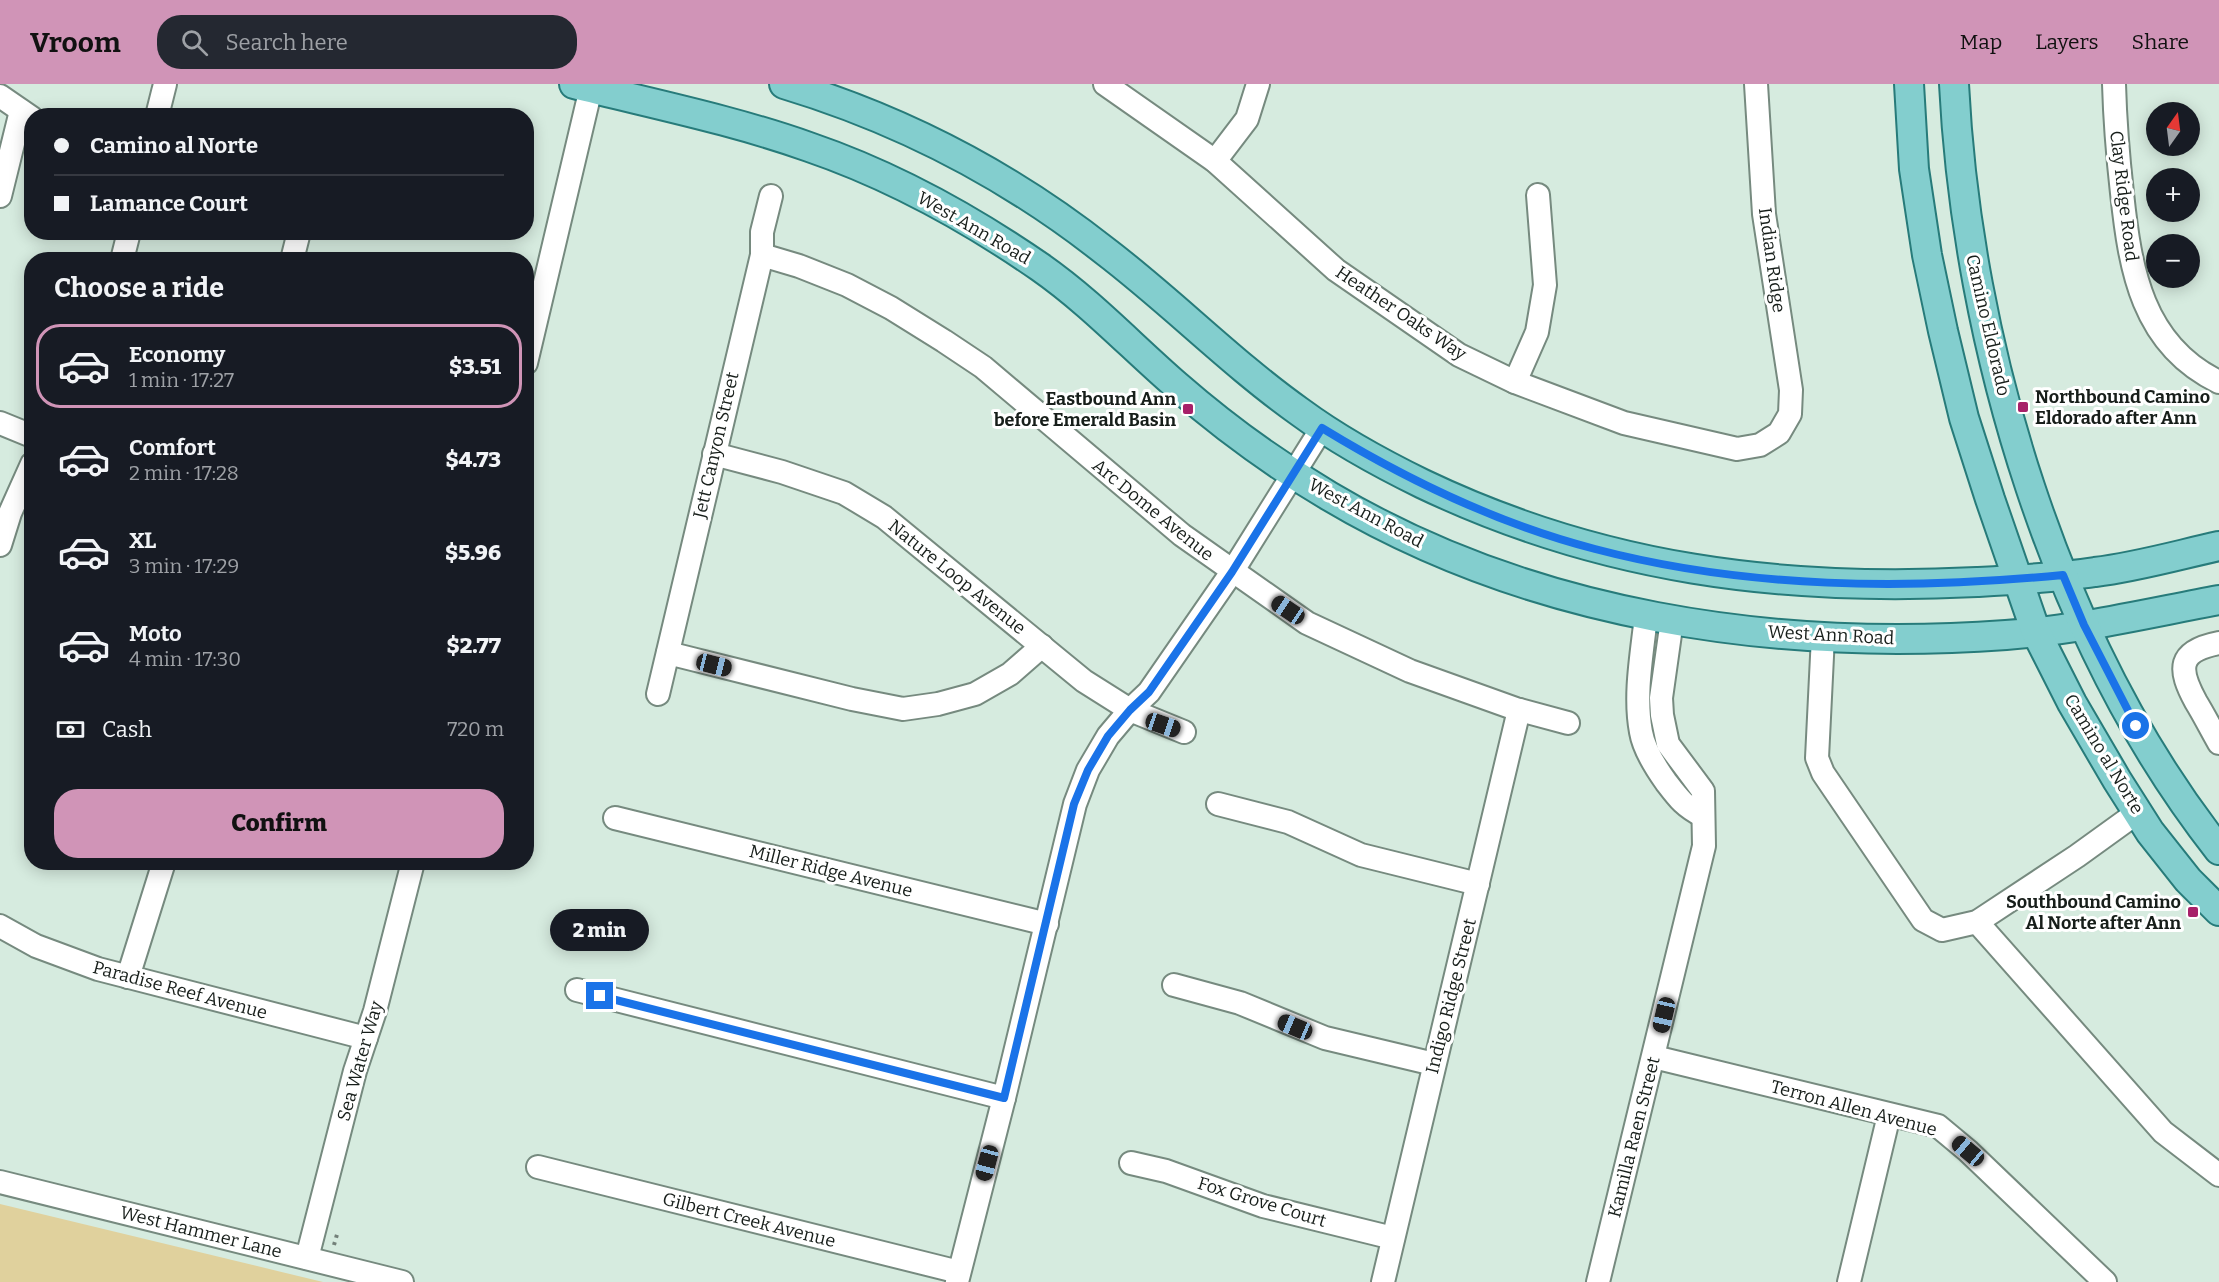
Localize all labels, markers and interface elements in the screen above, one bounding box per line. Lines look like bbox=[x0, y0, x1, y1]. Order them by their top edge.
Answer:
search box bbox=[157, 15, 577, 69]
text: Vroom bbox=[30, 26, 121, 59]
icon: search bbox=[178, 26, 211, 59]
text: Search here bbox=[226, 29, 348, 56]
text: Map bbox=[1960, 29, 2002, 55]
text: Layers bbox=[2035, 29, 2099, 55]
text: Share bbox=[2132, 29, 2189, 55]
north arrow bbox=[2146, 102, 2200, 156]
map controls bbox=[2146, 102, 2200, 288]
street label: Clay Ridge Road bbox=[2105, 129, 2143, 263]
text: Camino al Norte bbox=[90, 132, 258, 159]
button: + bbox=[2146, 168, 2200, 222]
street label: West Ann Road bbox=[914, 187, 1035, 269]
text: Lamance Court bbox=[90, 190, 248, 217]
street label: Indian Ridge bbox=[1754, 206, 1790, 314]
button: − bbox=[2146, 234, 2200, 288]
street label: Camino Eldorado bbox=[1961, 252, 2015, 398]
street label: Heather Oaks Way bbox=[1331, 261, 1471, 365]
text: Choose a ride bbox=[54, 272, 224, 304]
icon: car bbox=[57, 339, 111, 393]
text: Economy bbox=[129, 341, 225, 368]
text: $3.51 bbox=[449, 353, 501, 380]
text: 1 min · 17:27 bbox=[129, 368, 234, 392]
street label: Jett Canyon Street bbox=[688, 369, 744, 521]
place label: Northbound Camino Eldorado after Ann bbox=[2035, 386, 2210, 429]
place label: Eastbound Ann before Emerald Basin bbox=[994, 388, 1176, 431]
marker: Northbound Camino Eldorado after Ann bbox=[2016, 400, 2030, 414]
marker: Eastbound Ann before Emerald Basin bbox=[1181, 402, 1195, 416]
icon: car bbox=[57, 432, 111, 486]
text: Comfort bbox=[129, 434, 216, 461]
text: $4.73 bbox=[445, 446, 501, 473]
street label: Arc Dome Avenue bbox=[1088, 454, 1218, 566]
text: 2 min · 17:28 bbox=[129, 461, 239, 485]
street label: West Ann Road bbox=[1305, 474, 1427, 553]
street label: Nature Loop Avenue bbox=[884, 515, 1030, 639]
icon: car bbox=[57, 525, 111, 579]
text: XL bbox=[129, 527, 156, 554]
text: $5.96 bbox=[445, 539, 501, 566]
text: 3 min · 17:29 bbox=[129, 554, 239, 578]
car bbox=[1268, 592, 1308, 628]
icon: car bbox=[57, 618, 111, 672]
text: Moto bbox=[129, 620, 182, 647]
street label: West Ann Road bbox=[1767, 621, 1895, 649]
text: $2.77 bbox=[447, 632, 501, 659]
text: 4 min · 17:30 bbox=[129, 647, 241, 671]
car bbox=[694, 652, 734, 678]
street label: Camino al Norte bbox=[2060, 690, 2148, 818]
car bbox=[1143, 711, 1183, 739]
route start bbox=[2122, 712, 2149, 739]
icon: cash bbox=[54, 713, 87, 746]
text: Cash bbox=[102, 716, 152, 743]
text: 720 m bbox=[447, 717, 504, 741]
button: Confirm bbox=[54, 789, 504, 858]
street label: Miller Ridge Avenue bbox=[747, 840, 915, 902]
place label: Southbound Camino Al Norte after Ann bbox=[2006, 891, 2181, 934]
marker: Southbound Camino Al Norte after Ann bbox=[2186, 905, 2200, 919]
callout: 2 min bbox=[550, 909, 650, 951]
street label: Indigo Ridge Street bbox=[1421, 916, 1481, 1076]
text: 2 min bbox=[573, 918, 626, 942]
street label: Paradise Reef Avenue bbox=[90, 956, 270, 1024]
route end bbox=[586, 982, 613, 1009]
car bbox=[1651, 995, 1677, 1035]
street label: Sea Water Way bbox=[332, 998, 388, 1124]
car bbox=[1275, 1012, 1315, 1042]
street label: Kamilla Raen Street bbox=[1603, 1054, 1665, 1220]
street label: Terron Allen Avenue bbox=[1769, 1075, 1939, 1141]
car bbox=[1948, 1133, 1988, 1169]
car bbox=[974, 1143, 1000, 1183]
street label: Fox Grove Court bbox=[1195, 1172, 1329, 1232]
street label: Gilbert Creek Avenue bbox=[660, 1188, 838, 1252]
street label: West Hammer Lane bbox=[118, 1201, 284, 1263]

